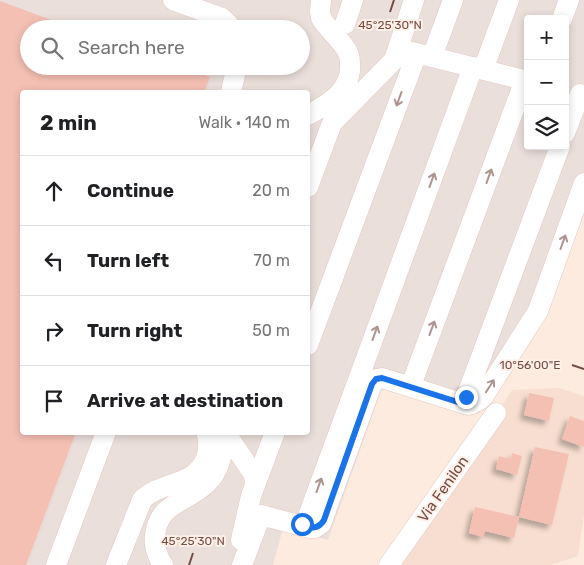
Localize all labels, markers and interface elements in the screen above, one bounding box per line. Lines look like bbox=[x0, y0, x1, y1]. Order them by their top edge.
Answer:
map controls bbox=[524, 15, 569, 150]
button: + bbox=[524, 15, 569, 60]
text: 45°25'30"N bbox=[358, 18, 422, 32]
search box bbox=[20, 20, 310, 75]
icon: search bbox=[38, 34, 66, 62]
text: Search here bbox=[78, 36, 185, 59]
button: − bbox=[524, 60, 569, 105]
one-way arrow bbox=[394, 91, 404, 106]
button: layers bbox=[524, 105, 569, 150]
text: 2 min bbox=[40, 110, 97, 135]
text: Walk · 140 m bbox=[199, 113, 290, 132]
one-way arrow bbox=[485, 169, 494, 184]
one-way arrow bbox=[427, 173, 437, 188]
icon: ahead bbox=[40, 177, 68, 205]
text: Continue bbox=[87, 179, 174, 202]
text: 20 m bbox=[252, 181, 290, 200]
one-way arrow bbox=[559, 234, 568, 250]
icon: left bbox=[40, 247, 68, 275]
text: Turn left bbox=[87, 249, 169, 272]
text: 70 m bbox=[253, 251, 290, 270]
icon: right bbox=[40, 317, 68, 345]
text: Turn right bbox=[87, 319, 182, 342]
text: 50 m bbox=[252, 321, 290, 340]
one-way arrow bbox=[428, 321, 437, 336]
one-way arrow bbox=[371, 326, 380, 341]
text: 10°56'00"E bbox=[500, 358, 560, 372]
one-way arrow bbox=[485, 379, 495, 393]
route end bbox=[455, 386, 478, 409]
icon: arrive bbox=[40, 387, 68, 415]
text: Arrive at destination bbox=[87, 389, 283, 412]
street label: Via Fenilon bbox=[414, 453, 472, 525]
one-way arrow bbox=[315, 478, 324, 493]
route start bbox=[291, 513, 314, 536]
text: 45°25'30"N bbox=[161, 534, 225, 548]

